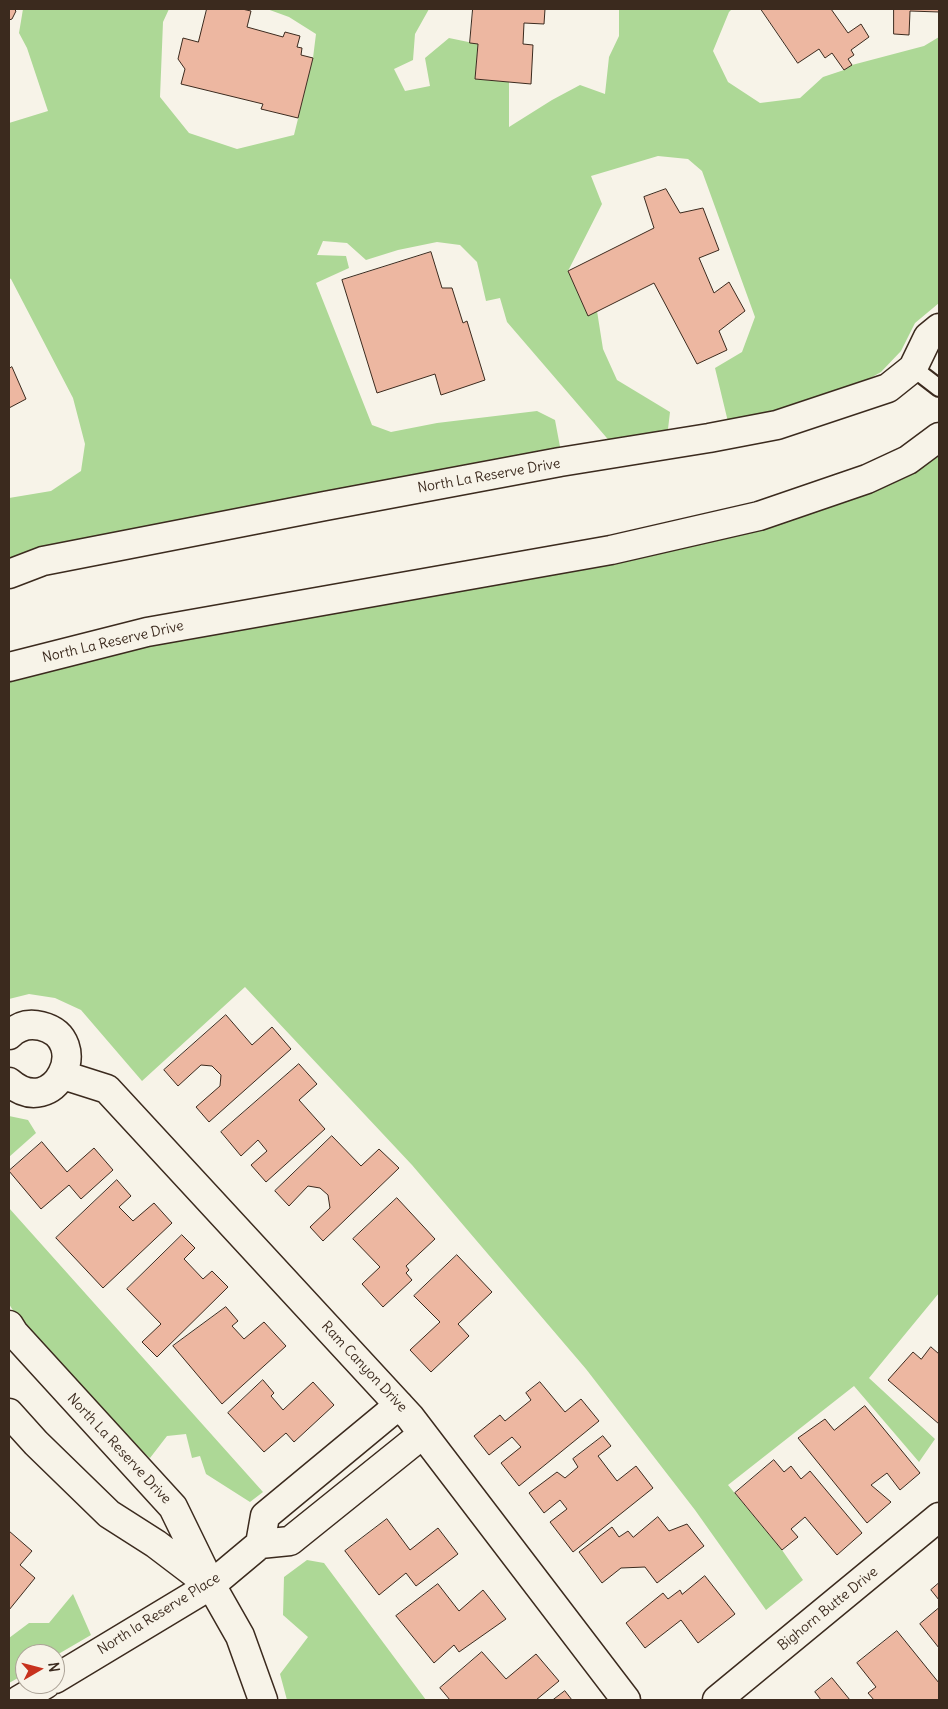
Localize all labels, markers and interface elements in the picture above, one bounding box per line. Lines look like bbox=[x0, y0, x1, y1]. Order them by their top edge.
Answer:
street label: North La Reserve Drive bbox=[416, 455, 562, 497]
street label: North La Reserve Drive bbox=[41, 618, 185, 666]
street label: Ram Canyon Drive bbox=[318, 1318, 410, 1416]
street label: North La Reserve Drive bbox=[64, 1390, 174, 1508]
street label: Bighorn Butte Drive bbox=[775, 1564, 881, 1654]
street label: North la Reserve Place bbox=[95, 1570, 223, 1658]
north arrow bbox=[15, 1644, 65, 1694]
text: N bbox=[44, 1661, 63, 1673]

